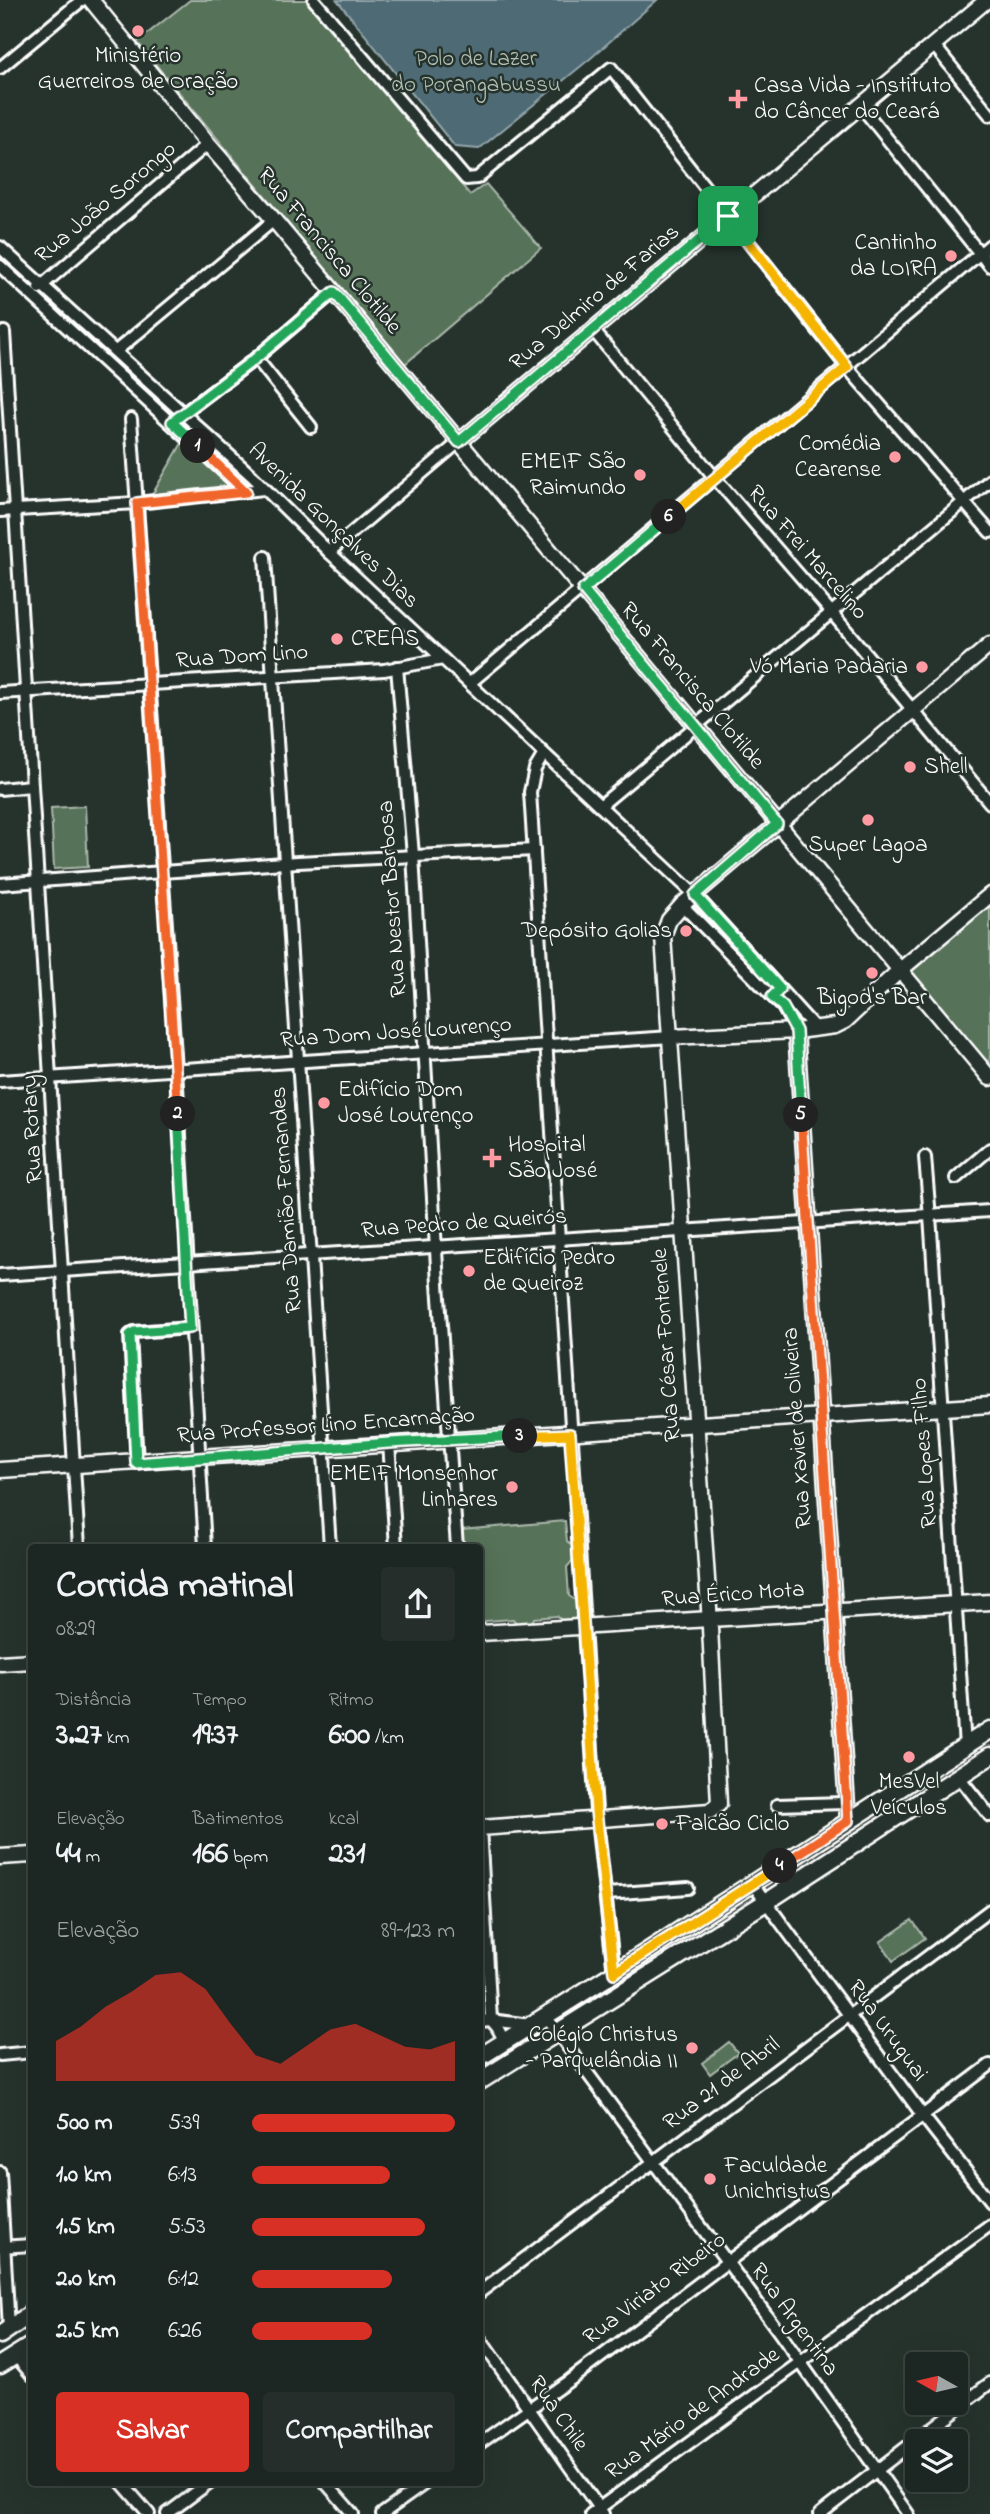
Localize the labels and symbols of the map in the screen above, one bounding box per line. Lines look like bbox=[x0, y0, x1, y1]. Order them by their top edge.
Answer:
marker: Ministério Guerreiros de Oração bbox=[130, 23, 146, 39]
place label: Ministério Guerreiros de Oração bbox=[38, 40, 238, 99]
park label: Polo de Lazer do Porangabussu bbox=[391, 43, 561, 103]
place label: Casa Vida - Instituto do Câncer do Ceará bbox=[754, 70, 951, 129]
marker: Casa Vida - Instituto do Câncer do Ceará bbox=[728, 89, 748, 109]
street label: Rua João Sorongo bbox=[28, 134, 185, 273]
street label: Rua Francisca Clotilde bbox=[249, 160, 410, 342]
pin bbox=[698, 186, 758, 246]
street label: Rua Delmiro de Farias bbox=[503, 217, 687, 379]
place label: Cantinho da LOIRA bbox=[850, 227, 937, 286]
marker: Cantinho da LOIRA bbox=[943, 248, 959, 264]
pin: 1 bbox=[180, 428, 216, 464]
place label: Comédia Cearense bbox=[795, 428, 882, 487]
street label: Avenida Gonçalves Dias bbox=[240, 435, 426, 617]
place label: EMEIF São Raimundo bbox=[520, 446, 626, 505]
marker: Comédia Cearense bbox=[887, 449, 903, 465]
marker: EMEIF São Raimundo bbox=[632, 467, 648, 483]
street label: Rua Frei Marcelino bbox=[739, 478, 875, 628]
pin: 6 bbox=[652, 500, 686, 534]
street label: Rua Francisca Clotilde bbox=[612, 595, 773, 777]
place label: CREAS bbox=[351, 623, 419, 656]
marker: CREAS bbox=[329, 631, 345, 647]
street label: Rua Dom Lino bbox=[175, 636, 309, 678]
place label: Vó Maria Padaria bbox=[749, 651, 908, 684]
marker: Vó Maria Padaria bbox=[914, 659, 930, 675]
place label: Shell bbox=[924, 751, 968, 784]
marker: Shell bbox=[902, 759, 918, 775]
street label: Rua Nestor Barbosa bbox=[370, 799, 416, 999]
marker: Super Lagoa bbox=[860, 812, 876, 828]
place label: Super Lagoa bbox=[808, 829, 928, 863]
place label: Depósito Golias bbox=[520, 915, 672, 948]
marker: Depósito Golias bbox=[678, 923, 694, 939]
marker: Bigod's Bar bbox=[864, 965, 880, 981]
place label: Bigod's Bar bbox=[816, 982, 928, 1016]
street label: Rua Dom José Lourenço bbox=[279, 1008, 513, 1058]
street label: Rua Rotary bbox=[14, 1074, 54, 1184]
place label: Edifício Dom José Lourenço bbox=[338, 1074, 473, 1133]
street label: Rua Damião Fernandes bbox=[263, 1086, 311, 1314]
marker: Edifício Dom José Lourenço bbox=[316, 1095, 332, 1111]
pin: 2 bbox=[160, 1096, 196, 1132]
pin: 5 bbox=[784, 1098, 818, 1132]
place label: Hospital São José bbox=[508, 1129, 598, 1188]
marker: Hospital São José bbox=[482, 1148, 502, 1168]
street label: Rua Pedro de Queirós bbox=[360, 1200, 568, 1248]
place label: Edifício Pedro de Queiroz bbox=[483, 1242, 615, 1301]
street label: Rua César Fontenele bbox=[644, 1246, 690, 1443]
marker: Edifício Pedro de Queiroz bbox=[461, 1263, 477, 1279]
street label: Rua Xavier de Oliveira bbox=[775, 1326, 821, 1530]
street label: Rua Lopes Filho bbox=[903, 1377, 947, 1529]
street label: Rua Professor Lino Encarnação bbox=[176, 1399, 476, 1453]
pin: 3 bbox=[503, 1418, 538, 1454]
place label: EMEIF Monsenhor Linhares bbox=[329, 1458, 499, 1517]
marker: EMEIF Monsenhor Linhares bbox=[504, 1479, 520, 1495]
street label: Rua Érico Mota bbox=[660, 1574, 806, 1616]
marker: MesVel Veículos bbox=[901, 1749, 917, 1765]
place label: MesVel Veículos bbox=[870, 1766, 947, 1825]
place label: Falcão Ciclo bbox=[675, 1808, 790, 1841]
marker: Falcão Ciclo bbox=[654, 1816, 670, 1832]
pin: 4 bbox=[762, 1848, 798, 1884]
street label: Rua Uruguai bbox=[838, 1973, 935, 2089]
place label: Colégio Christus - Parquelândia II bbox=[526, 2019, 678, 2078]
street label: Rua 21 de Abril bbox=[657, 2029, 787, 2139]
marker: Colégio Christus - Parquelândia II bbox=[684, 2040, 700, 2056]
place label: Faculdade Unichristus bbox=[723, 2150, 831, 2209]
marker: Faculdade Unichristus bbox=[702, 2171, 718, 2187]
street label: Rua Viriato Ribeiro bbox=[576, 2224, 734, 2354]
street label: Rua Argentina bbox=[741, 2257, 846, 2384]
street label: Rua Mário de Andrade bbox=[599, 2339, 788, 2489]
north arrow bbox=[905, 2352, 968, 2415]
street label: Rua Chile bbox=[520, 2369, 597, 2459]

